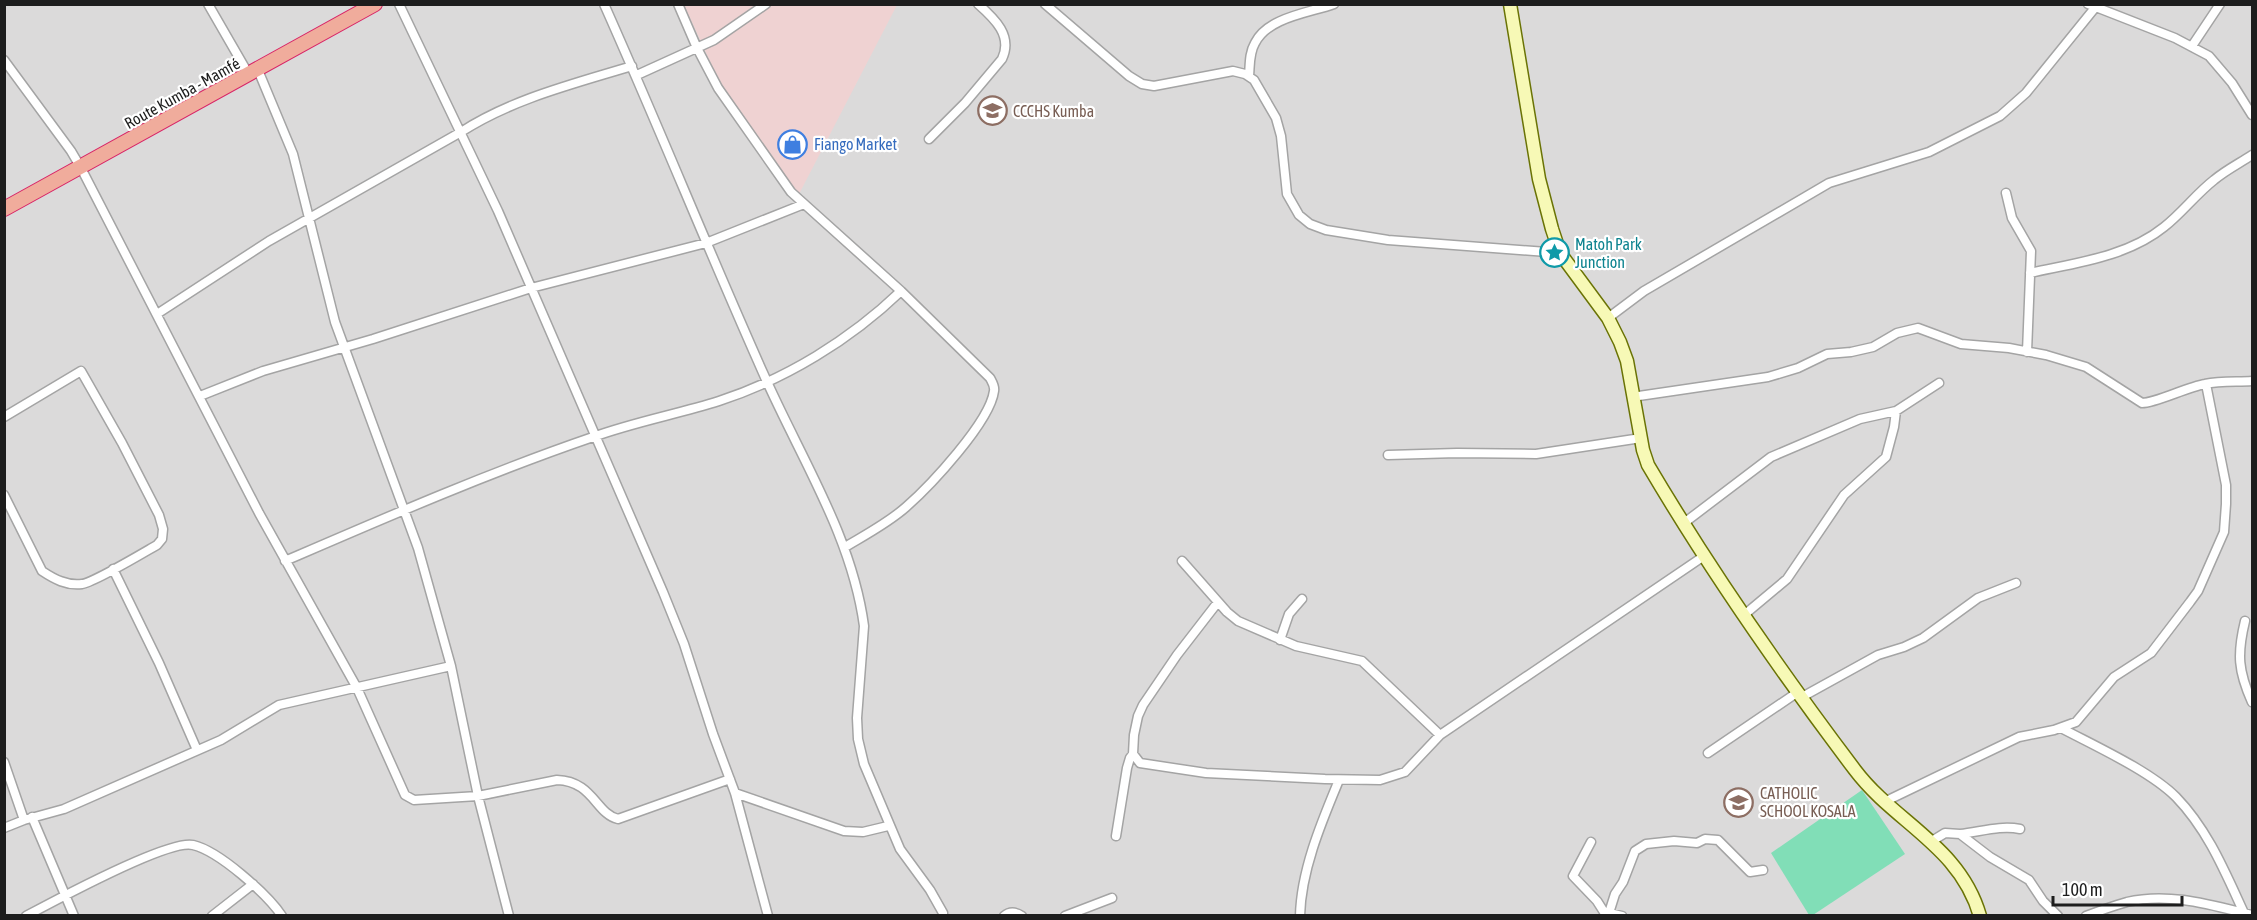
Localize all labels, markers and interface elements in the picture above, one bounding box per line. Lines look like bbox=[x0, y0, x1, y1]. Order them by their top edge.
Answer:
street label: Route Kumba - Mamfé bbox=[121, 54, 243, 132]
school or university icon: CCCHS Kumba bbox=[976, 95, 1008, 127]
place label: CCCHS Kumba bbox=[1013, 102, 1094, 120]
shop icon: Fiango Market bbox=[777, 128, 809, 160]
place label: Fiango Market bbox=[814, 135, 897, 154]
place label: Matoh Park Junction bbox=[1575, 235, 1642, 271]
place icon: Matoh Park Junction bbox=[1538, 237, 1570, 269]
place label: CATHOLIC SCHOOL KOSALA bbox=[1760, 784, 1856, 820]
school or university icon: CATHOLIC SCHOOL KOSALA bbox=[1723, 786, 1755, 818]
scale bar bbox=[2053, 869, 2182, 907]
text: 100 m bbox=[2062, 879, 2103, 900]

